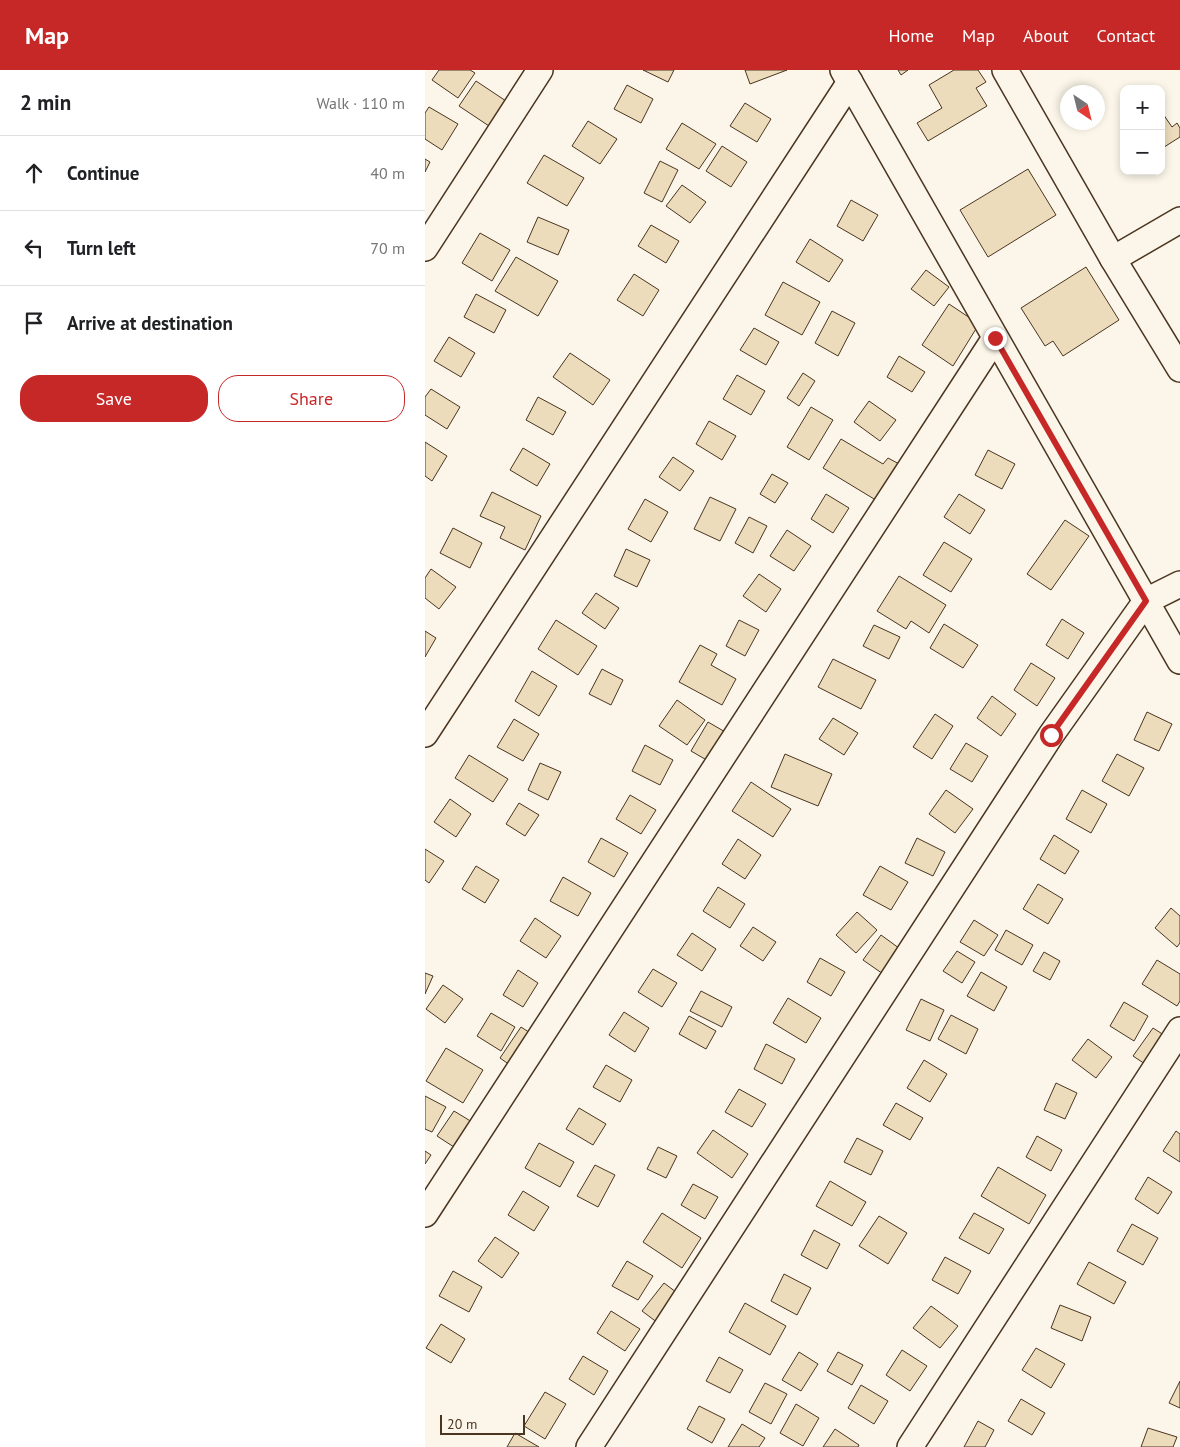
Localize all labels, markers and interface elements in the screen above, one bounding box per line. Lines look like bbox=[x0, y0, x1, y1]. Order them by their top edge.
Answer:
text: Map bbox=[25, 20, 69, 51]
text: Home bbox=[888, 24, 934, 47]
text: Map bbox=[962, 24, 995, 47]
text: About bbox=[1023, 24, 1069, 47]
text: Contact bbox=[1097, 24, 1155, 47]
north arrow bbox=[1060, 85, 1105, 130]
map controls bbox=[1120, 85, 1165, 175]
button: + bbox=[1120, 85, 1165, 130]
text: 2 min bbox=[20, 89, 71, 116]
text: Walk · 110 m bbox=[316, 93, 405, 113]
button: − bbox=[1120, 130, 1165, 175]
icon: ahead bbox=[20, 159, 48, 187]
text: Continue bbox=[67, 161, 139, 185]
text: 40 m bbox=[370, 163, 405, 183]
icon: left bbox=[20, 234, 48, 262]
text: Turn left bbox=[67, 236, 136, 260]
text: 70 m bbox=[370, 238, 405, 258]
icon: arrive bbox=[20, 309, 48, 337]
text: Arrive at destination bbox=[67, 311, 233, 335]
route end bbox=[984, 327, 1007, 350]
button: Save bbox=[20, 375, 208, 422]
button: Share bbox=[218, 375, 405, 422]
route start bbox=[1040, 724, 1063, 747]
scale bar bbox=[440, 1412, 525, 1435]
text: 20 m bbox=[447, 1415, 477, 1433]

